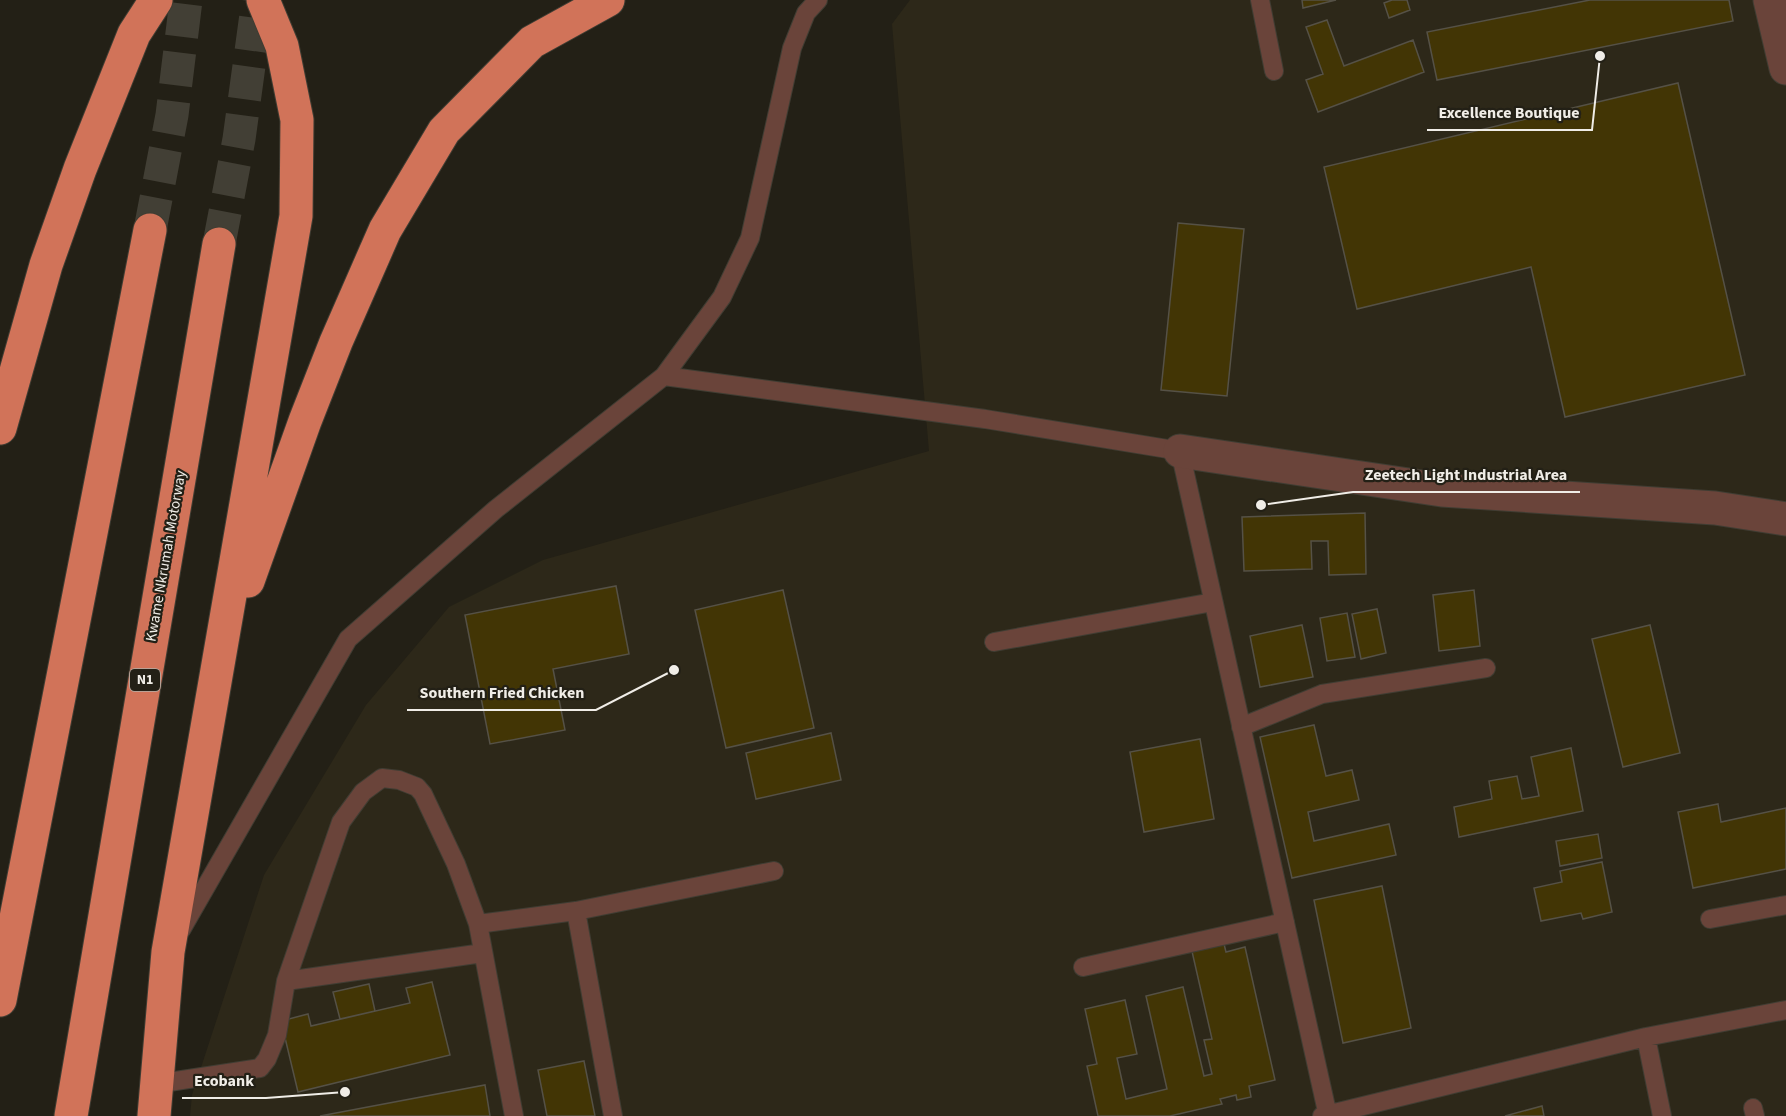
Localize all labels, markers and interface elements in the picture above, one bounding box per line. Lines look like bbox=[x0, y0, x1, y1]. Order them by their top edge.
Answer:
callout: Excellence Boutique bbox=[1427, 96, 1592, 130]
text: Excellence Boutique bbox=[1438, 102, 1580, 124]
callout: Zeetech Light Industrial Area bbox=[1353, 458, 1580, 492]
text: Zeetech Light Industrial Area bbox=[1365, 464, 1567, 486]
street label: Kwame Nkrumah Motorway bbox=[141, 469, 191, 643]
road number: N1 bbox=[130, 669, 160, 691]
callout: Southern Fried Chicken bbox=[407, 676, 596, 710]
text: Southern Fried Chicken bbox=[420, 682, 584, 704]
callout: Ecobank bbox=[182, 1064, 266, 1098]
text: Ecobank bbox=[194, 1070, 254, 1092]

